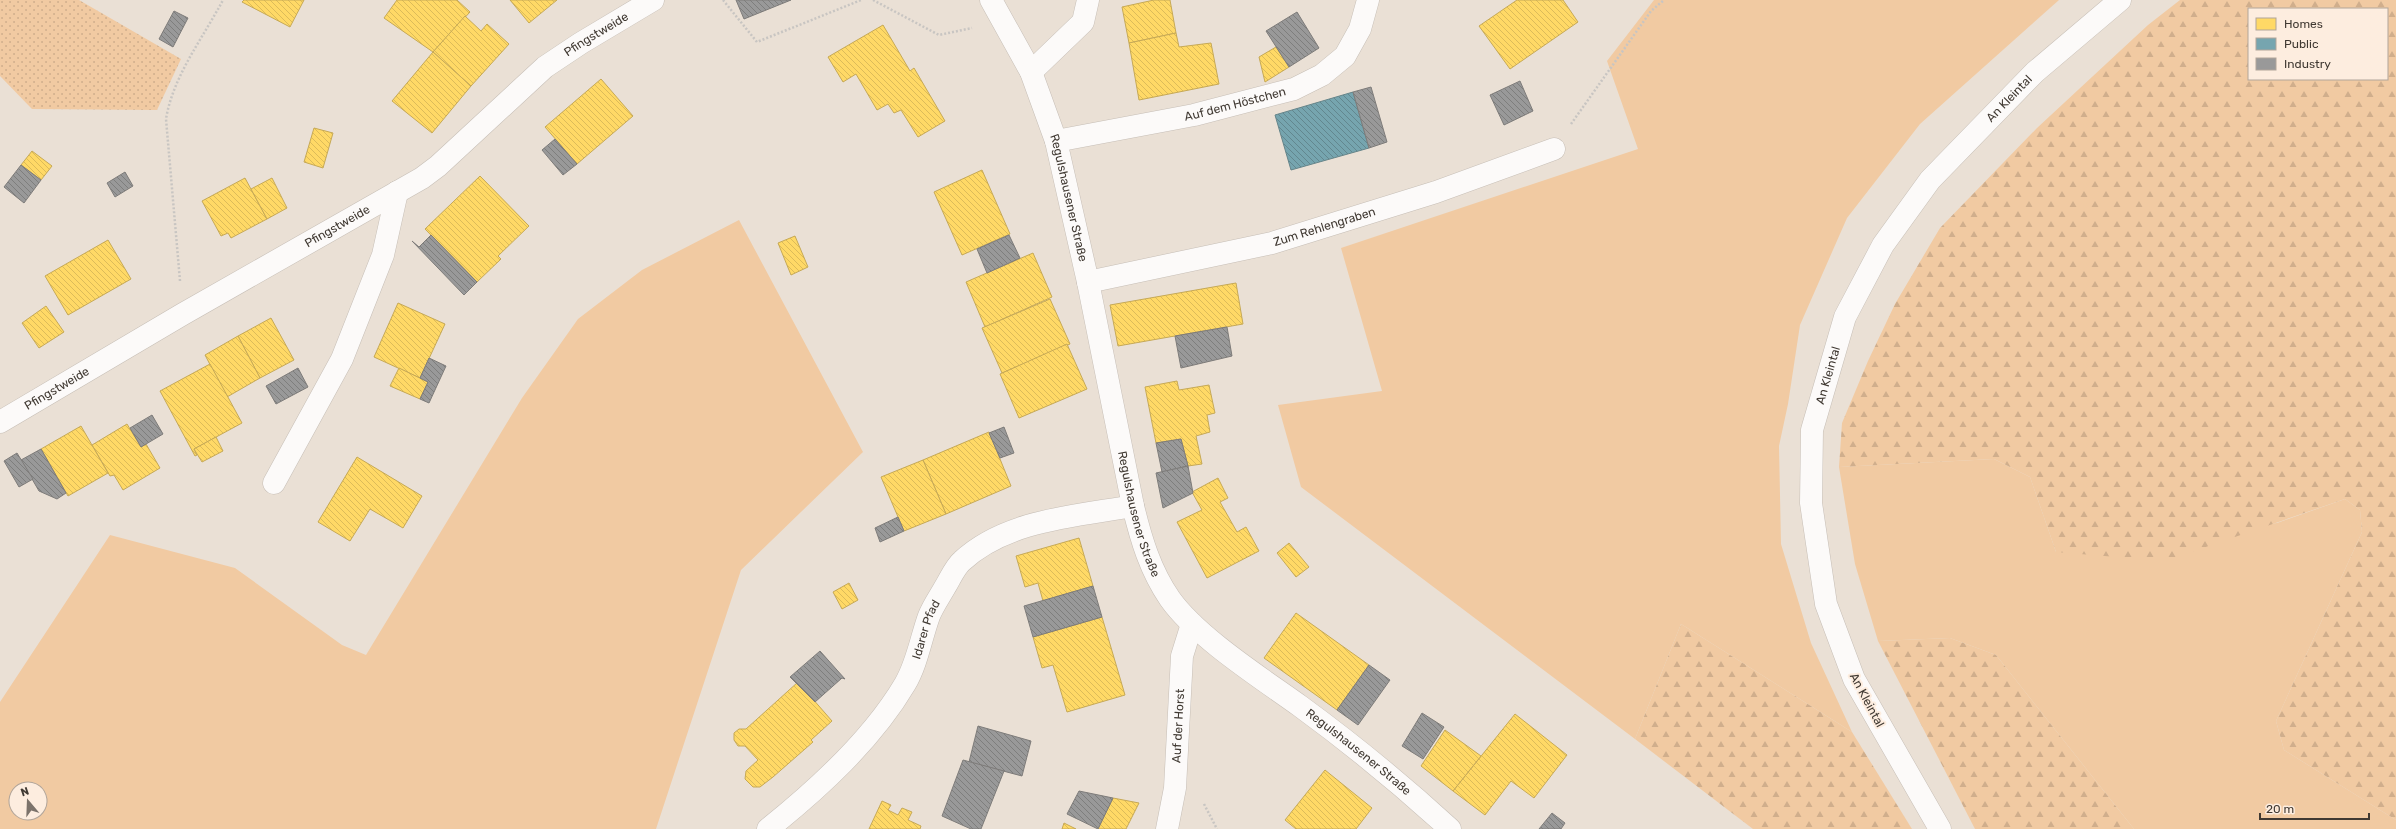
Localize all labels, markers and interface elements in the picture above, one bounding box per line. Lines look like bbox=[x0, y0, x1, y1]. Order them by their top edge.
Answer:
legend bbox=[2248, 8, 2388, 80]
street label: Pfingstweide bbox=[561, 9, 631, 59]
text: Homes bbox=[2284, 17, 2323, 31]
text: Public bbox=[2284, 37, 2319, 51]
text: Industry bbox=[2284, 57, 2331, 71]
street label: An Kleintal bbox=[1983, 72, 2035, 125]
street label: Auf dem Höstchen bbox=[1183, 84, 1287, 124]
street label: Regulshausener Straße bbox=[1047, 132, 1090, 263]
street label: Pfingstweide bbox=[302, 202, 373, 250]
street label: Zum Rehlengraben bbox=[1272, 204, 1377, 249]
street label: An Kleintal bbox=[1813, 345, 1843, 406]
street label: Pfingstweide bbox=[22, 364, 92, 413]
street label: Regulshausener Straße bbox=[1115, 450, 1163, 580]
street label: Idarer Pfad bbox=[909, 597, 943, 661]
street label: An Kleintal bbox=[1847, 670, 1887, 730]
street label: Auf der Horst bbox=[1169, 688, 1187, 763]
street label: Regulshausener Straße bbox=[1303, 706, 1414, 798]
north arrow bbox=[8, 781, 48, 821]
text: N bbox=[19, 785, 31, 799]
scale bar bbox=[2260, 795, 2369, 821]
text: 20 m bbox=[2266, 802, 2294, 816]

